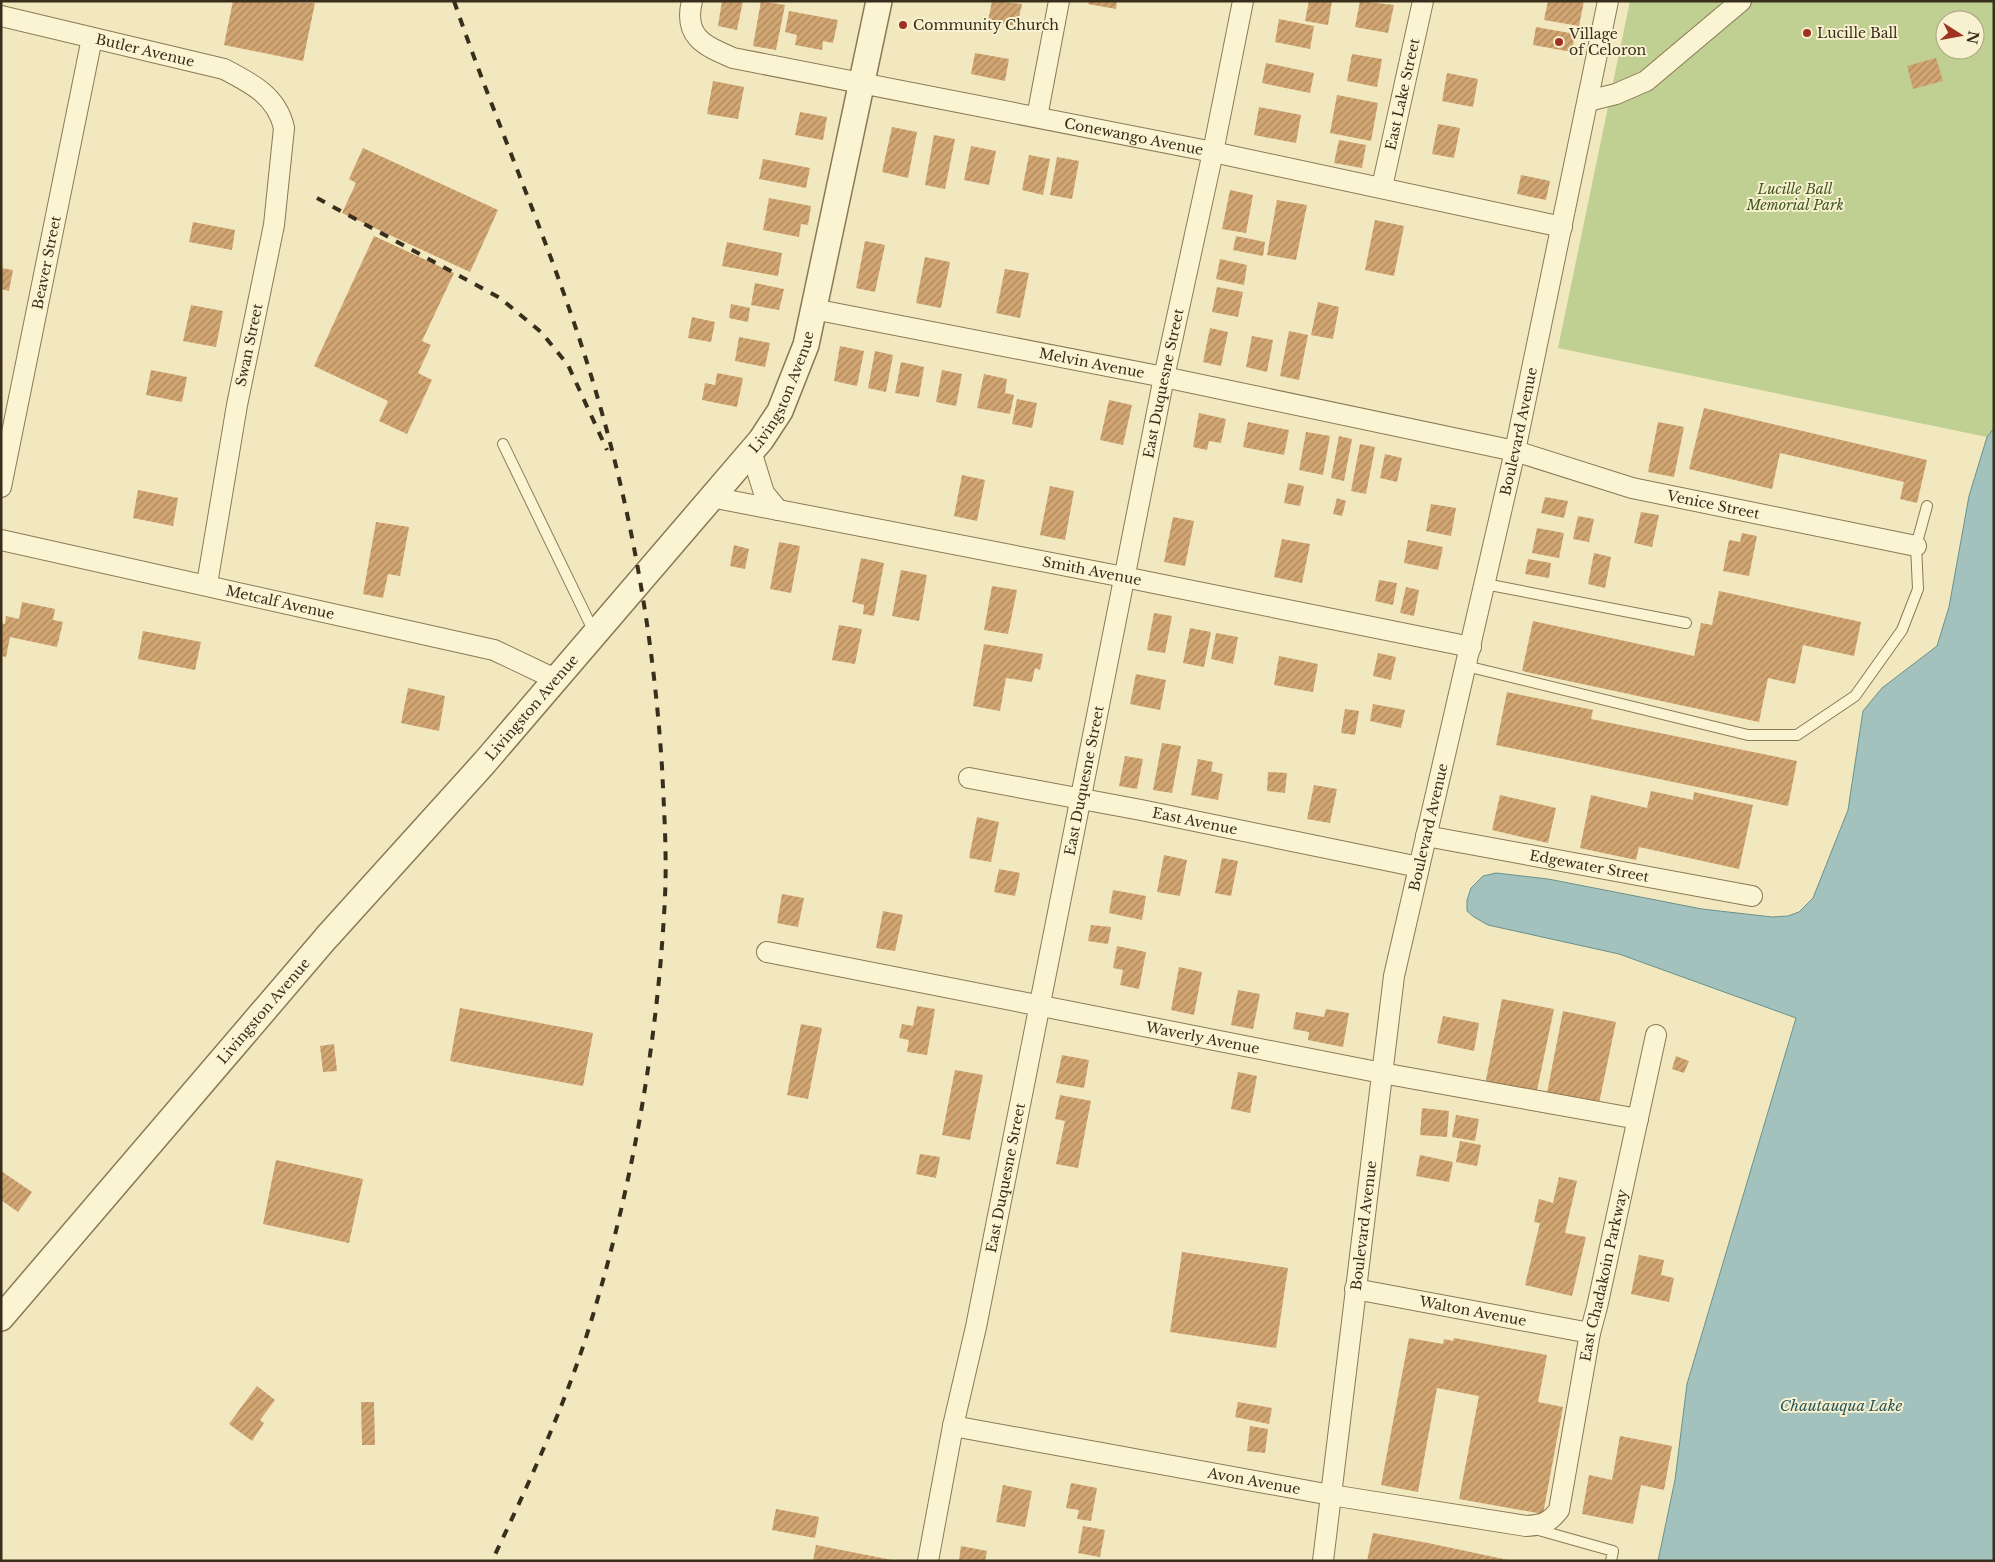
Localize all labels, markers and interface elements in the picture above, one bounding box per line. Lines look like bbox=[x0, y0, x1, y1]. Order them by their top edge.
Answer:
north arrow bbox=[1935, 10, 1985, 60]
place label: Community Church bbox=[913, 16, 1059, 34]
marker: Community Church bbox=[897, 19, 909, 31]
place label: Lucille Ball bbox=[1817, 24, 1898, 42]
place label: Village of Celoron bbox=[1568, 25, 1647, 59]
marker: Lucille Ball bbox=[1801, 27, 1813, 39]
text: N bbox=[1963, 29, 1983, 46]
street label: Butler Avenue bbox=[94, 30, 196, 71]
street label: East Lake Street bbox=[1381, 36, 1424, 152]
marker: Village of Celoron bbox=[1553, 36, 1565, 48]
street label: Conewango Avenue bbox=[1063, 114, 1205, 159]
park label: Lucille Ball Memorial Park bbox=[1745, 180, 1844, 214]
street label: Beaver Street bbox=[28, 214, 65, 311]
street label: Swan Street bbox=[231, 301, 267, 388]
street label: East Duquesne Street bbox=[1139, 306, 1188, 460]
street label: Livingston Avenue bbox=[745, 330, 818, 457]
street label: Melvin Avenue bbox=[1037, 344, 1146, 382]
street label: Boulevard Avenue bbox=[1496, 366, 1541, 497]
street label: Venice Street bbox=[1665, 486, 1762, 523]
street label: Smith Avenue bbox=[1041, 552, 1143, 589]
street label: Metcalf Avenue bbox=[224, 581, 336, 623]
street label: Livingston Avenue bbox=[481, 651, 582, 764]
street label: East Duquesne Street bbox=[1061, 703, 1108, 857]
street label: Boulevard Avenue bbox=[1405, 761, 1452, 893]
street label: East Avenue bbox=[1151, 804, 1239, 839]
street label: Edgewater Street bbox=[1528, 846, 1651, 886]
street label: Livingston Avenue bbox=[213, 954, 314, 1068]
street label: Waverly Avenue bbox=[1143, 1018, 1261, 1058]
street label: East Duquesne Street bbox=[982, 1101, 1029, 1254]
street label: Boulevard Avenue bbox=[1347, 1160, 1381, 1291]
street label: East Chadakoin Parkway bbox=[1576, 1187, 1631, 1363]
street label: Walton Avenue bbox=[1417, 1292, 1528, 1330]
water label: Chautauqua Lake bbox=[1780, 1396, 1902, 1415]
street label: Avon Avenue bbox=[1205, 1463, 1302, 1498]

